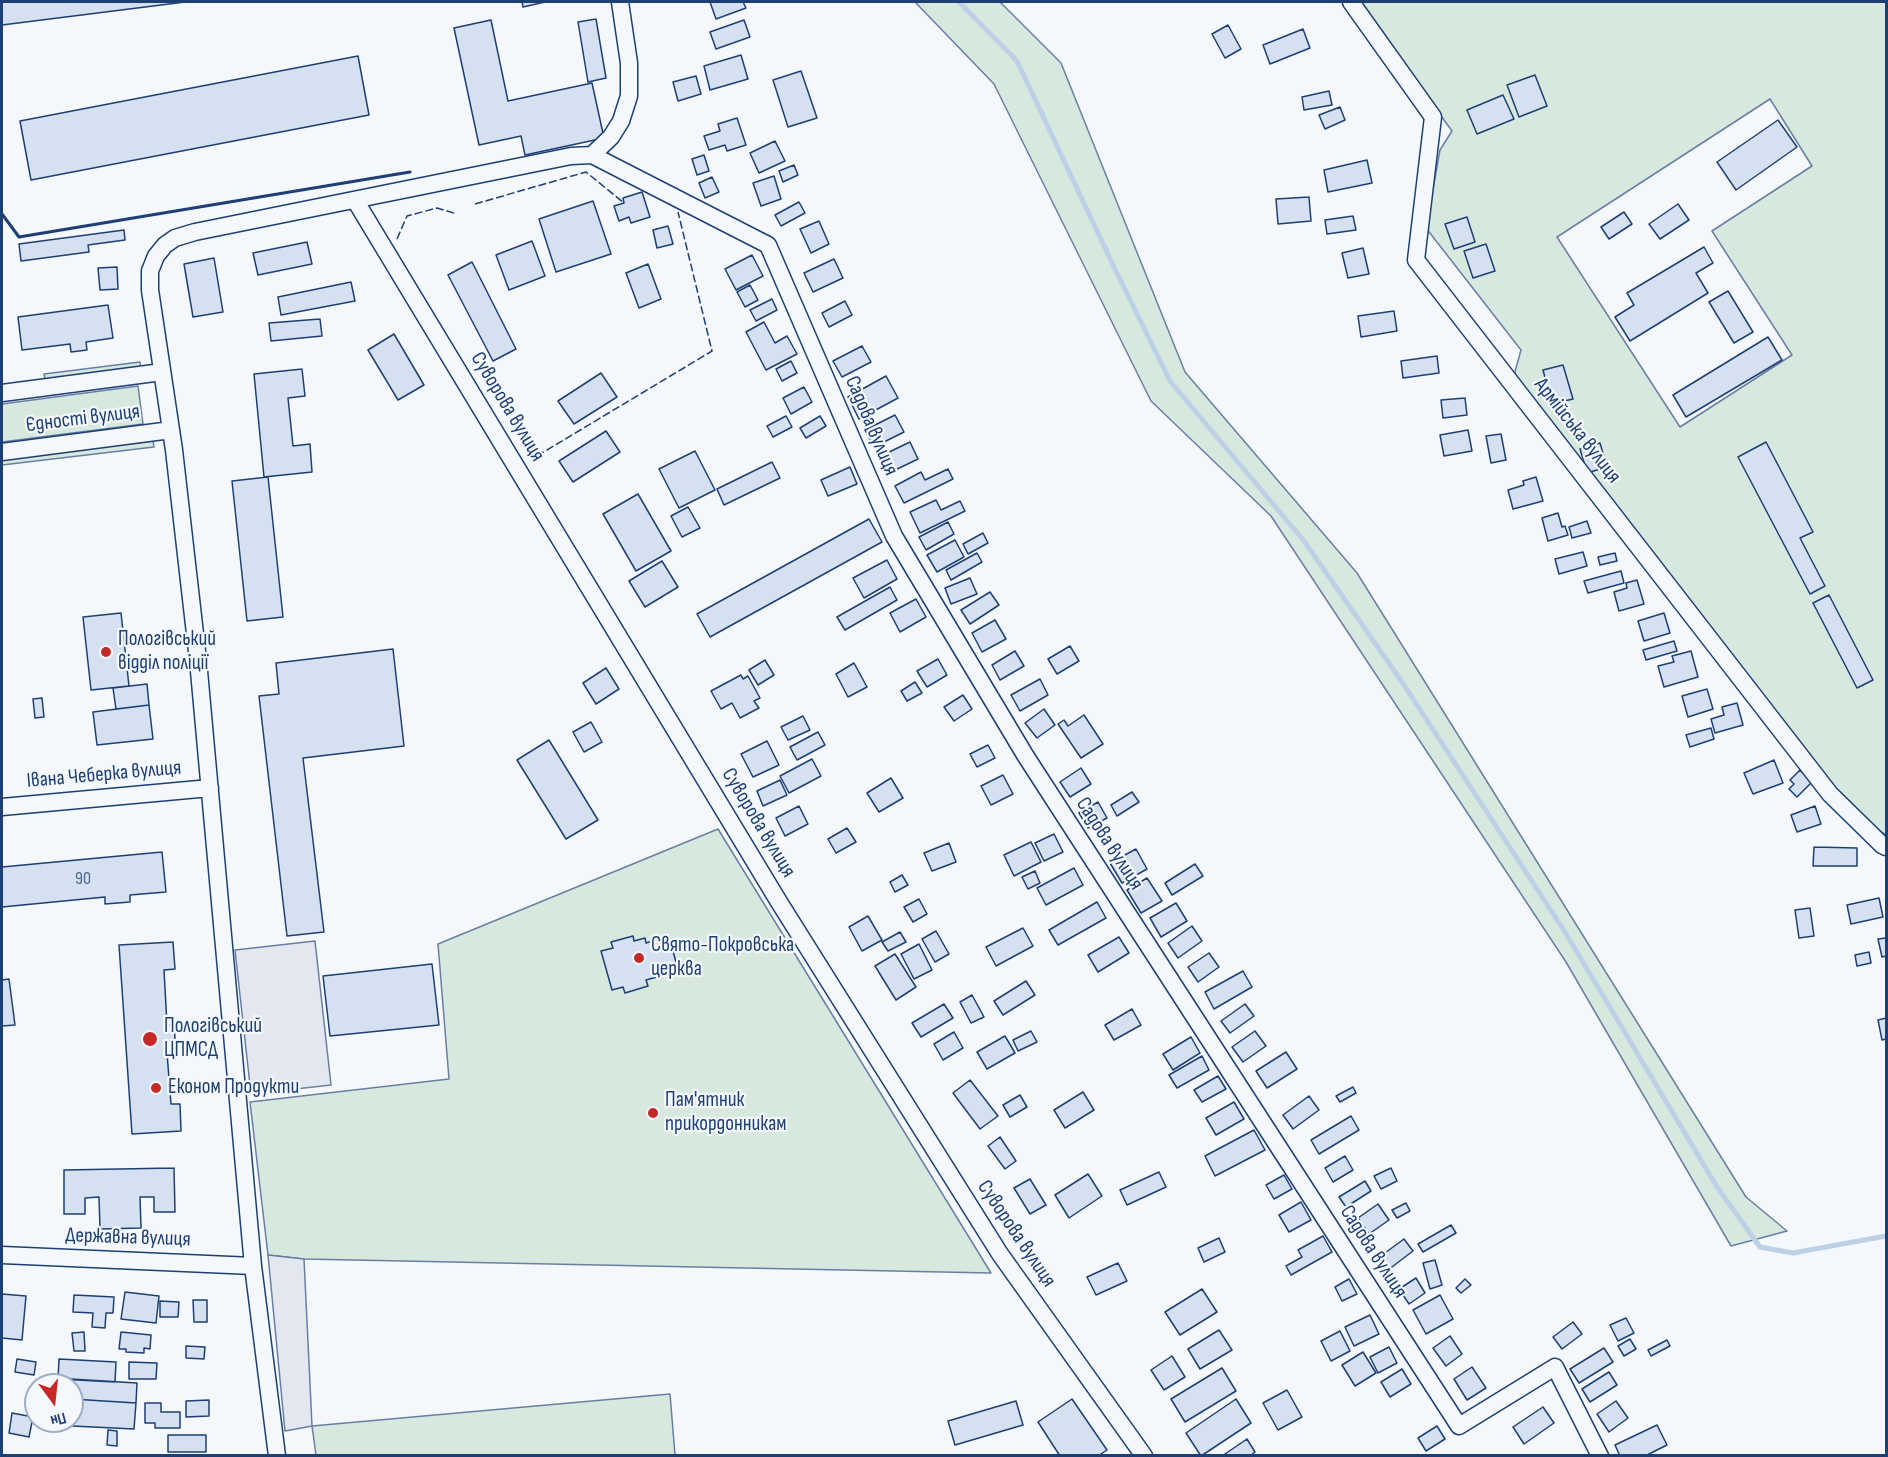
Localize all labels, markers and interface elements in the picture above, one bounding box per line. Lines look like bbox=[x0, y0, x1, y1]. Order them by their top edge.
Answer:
street label: Суворова вулиця bbox=[464, 348, 550, 466]
street label: Садова вулиця bbox=[839, 373, 903, 479]
street label: Армійська вулиця bbox=[1528, 373, 1626, 489]
street label: Єдності вулиця bbox=[25, 400, 141, 438]
place label: Пологівський відділ поліції bbox=[118, 627, 216, 677]
marker: Пологівський відділ поліції bbox=[99, 645, 113, 659]
street label: Івана Чеберка вулиця bbox=[26, 756, 182, 794]
street label: Суворова вулиця bbox=[715, 764, 801, 882]
street label: Садова вулиця bbox=[1070, 793, 1148, 895]
house number: 90 bbox=[75, 868, 91, 890]
place label: Свято-Покровська церква bbox=[651, 933, 794, 983]
marker: Свято-Покровська церква bbox=[632, 951, 646, 965]
place label: Пологівський ЦПМСД bbox=[164, 1014, 262, 1064]
marker: Пологівський ЦПМСД bbox=[141, 1030, 159, 1048]
place label: Економ Продукти bbox=[168, 1075, 299, 1101]
marker: Економ Продукти bbox=[149, 1081, 163, 1095]
place label: Пам'ятник прикордонникам bbox=[665, 1088, 786, 1138]
marker: Пам'ятник прикордонникам bbox=[646, 1106, 660, 1120]
street label: Суворова вулиця bbox=[971, 1176, 1061, 1292]
street label: Садова вулиця bbox=[1334, 1201, 1412, 1303]
street label: Державна вулиця bbox=[65, 1223, 191, 1253]
north arrow bbox=[24, 1373, 84, 1433]
text: Пн bbox=[48, 1408, 68, 1430]

